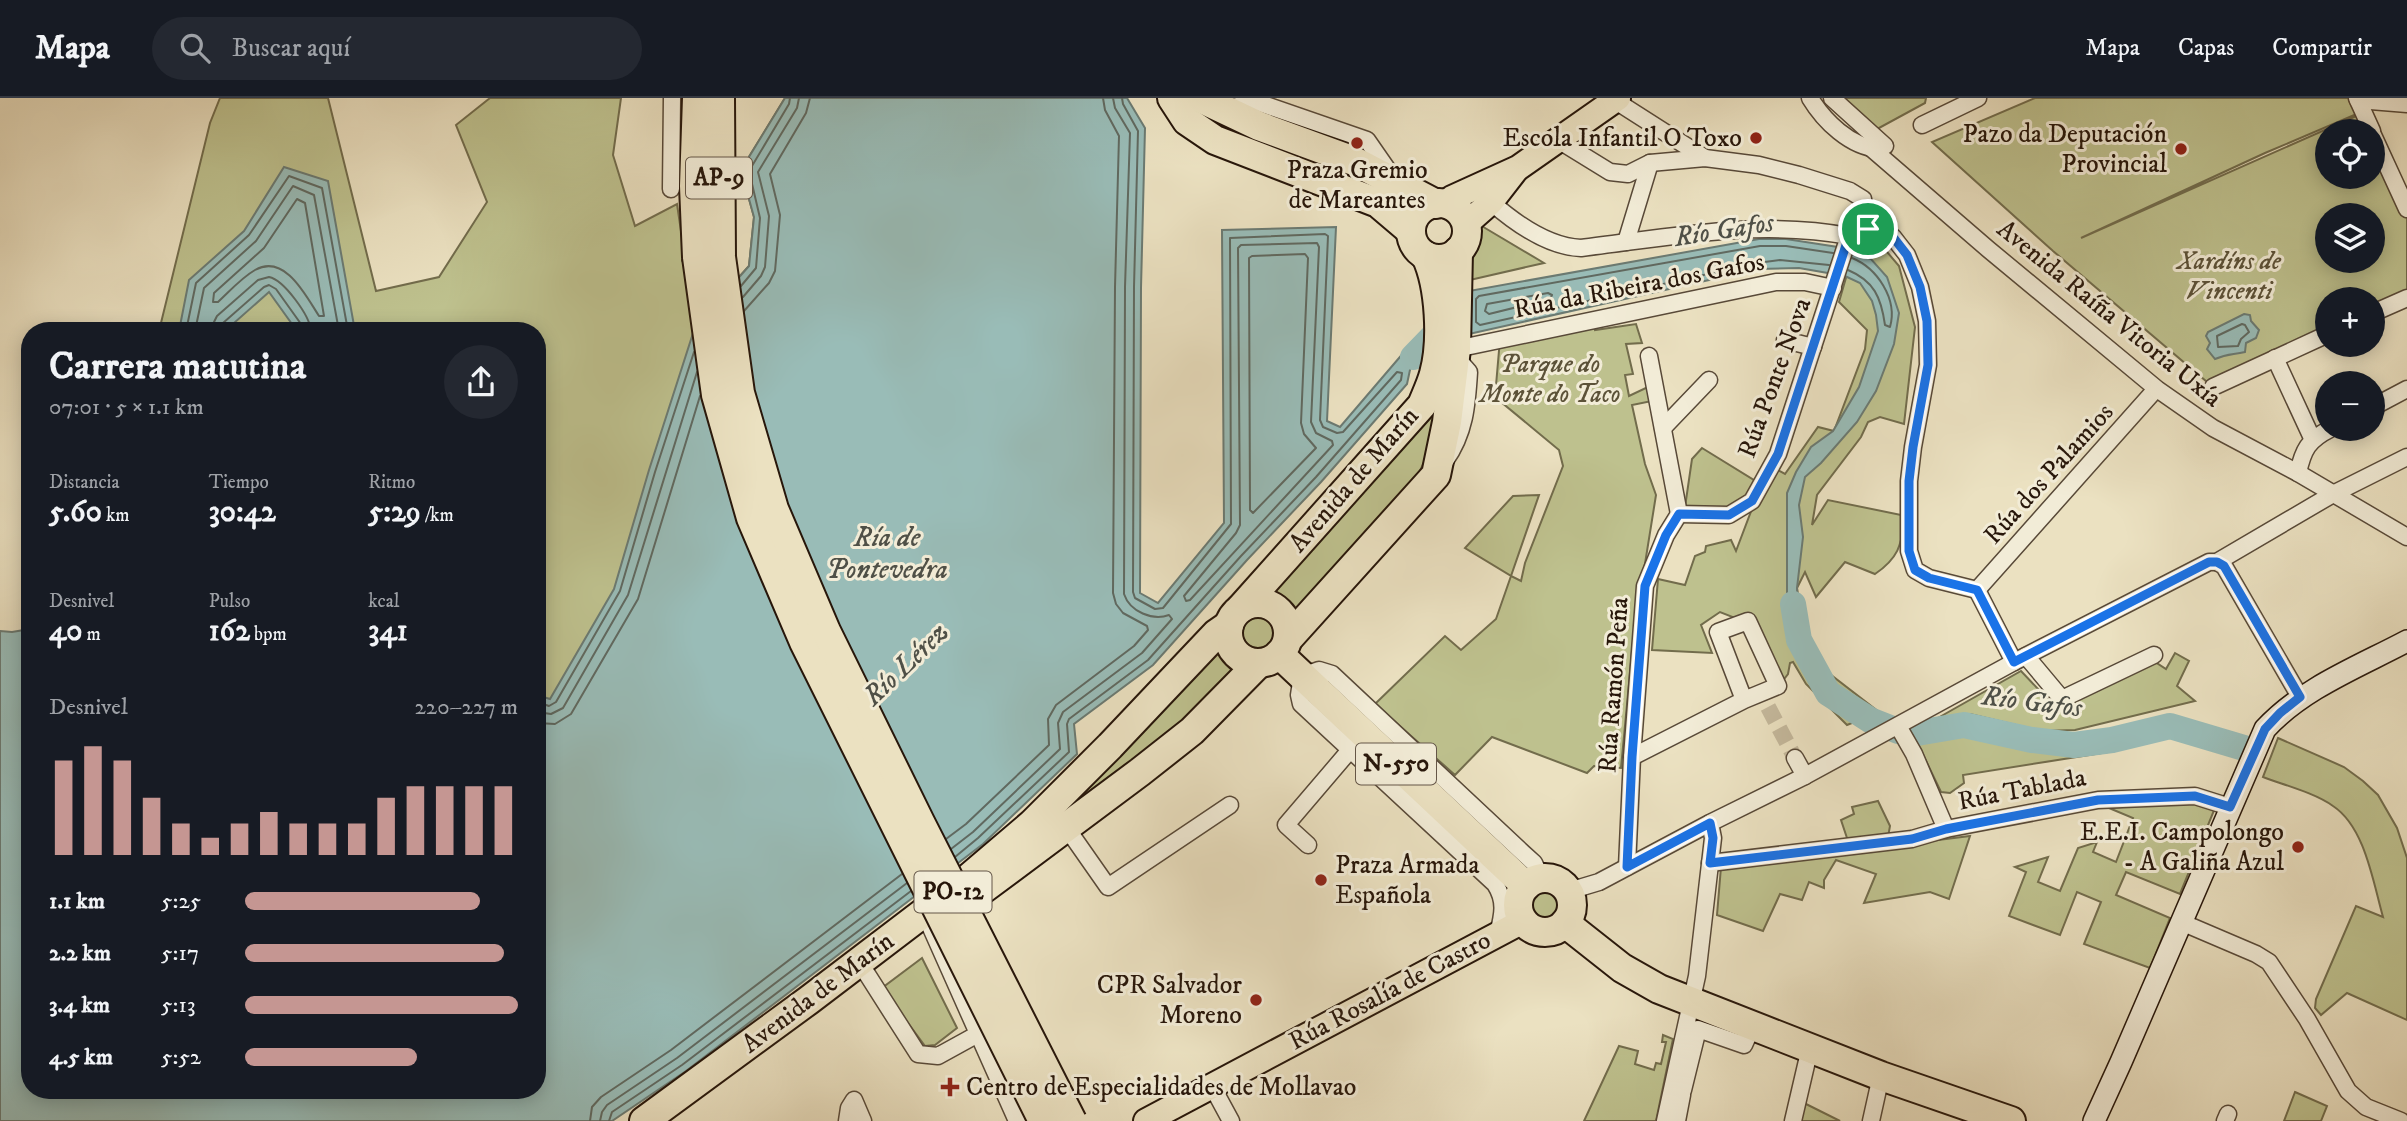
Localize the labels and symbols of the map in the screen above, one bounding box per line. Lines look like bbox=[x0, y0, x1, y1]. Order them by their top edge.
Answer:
place label: Pazo da Deputación Provincial bbox=[1963, 118, 2167, 181]
place label: Escola Infantil O Toxo bbox=[1502, 122, 1742, 155]
marker: Escola Infantil O Toxo bbox=[1748, 130, 1764, 146]
marker: Praza Gremio de Mareantes bbox=[1349, 135, 1365, 151]
marker: Pazo da Deputación Provincial bbox=[2173, 141, 2189, 157]
place label: Praza Gremio de Mareantes bbox=[1286, 154, 1428, 217]
road number: AP-9 bbox=[686, 158, 752, 198]
pin bbox=[1838, 199, 1898, 259]
water label: Río Gafos bbox=[1671, 205, 1777, 255]
street label: Avenida Raíña Vitoria Uxía bbox=[1990, 213, 2228, 415]
park label: Xardíns de Vincenti bbox=[2175, 245, 2282, 308]
street label: Rúa da Ribeira dos Gafos bbox=[1511, 246, 1767, 326]
street label: Rúa Ponte Nova bbox=[1731, 294, 1819, 462]
park label: Parque do Monte do Taco bbox=[1477, 348, 1621, 411]
street label: Rúa dos Palamios bbox=[1977, 396, 2121, 552]
street label: Avenida de Marín bbox=[1282, 400, 1426, 560]
water label: Ría de Pontevedra bbox=[826, 520, 948, 587]
street label: Rúa Ramón Peña bbox=[1591, 596, 1637, 774]
water label: Río Lérez bbox=[855, 615, 956, 714]
water label: Río Gafos bbox=[1979, 678, 2085, 726]
road number: N-550 bbox=[1356, 744, 1436, 784]
street label: Rúa Tablada bbox=[1955, 761, 2089, 819]
place label: E.E.I. Campolongo - A Galiña Azul bbox=[2080, 816, 2284, 879]
marker: E.E.I. Campolongo - A Galiña Azul bbox=[2290, 839, 2306, 855]
place label: Praza Armada Española bbox=[1335, 849, 1480, 912]
road number: PO-12 bbox=[914, 872, 992, 912]
marker: Praza Armada Española bbox=[1313, 872, 1329, 888]
street label: Rúa Rosalía de Castro bbox=[1283, 924, 1497, 1058]
street label: Avenida de Marín bbox=[735, 925, 901, 1061]
place label: CPR Salvador Moreno bbox=[1097, 969, 1242, 1032]
marker: CPR Salvador Moreno bbox=[1248, 992, 1264, 1008]
place label: Centro de Especialidades de Mollavao bbox=[966, 1071, 1356, 1104]
marker: Centro de Especialidades de Mollavao bbox=[940, 1077, 960, 1097]

